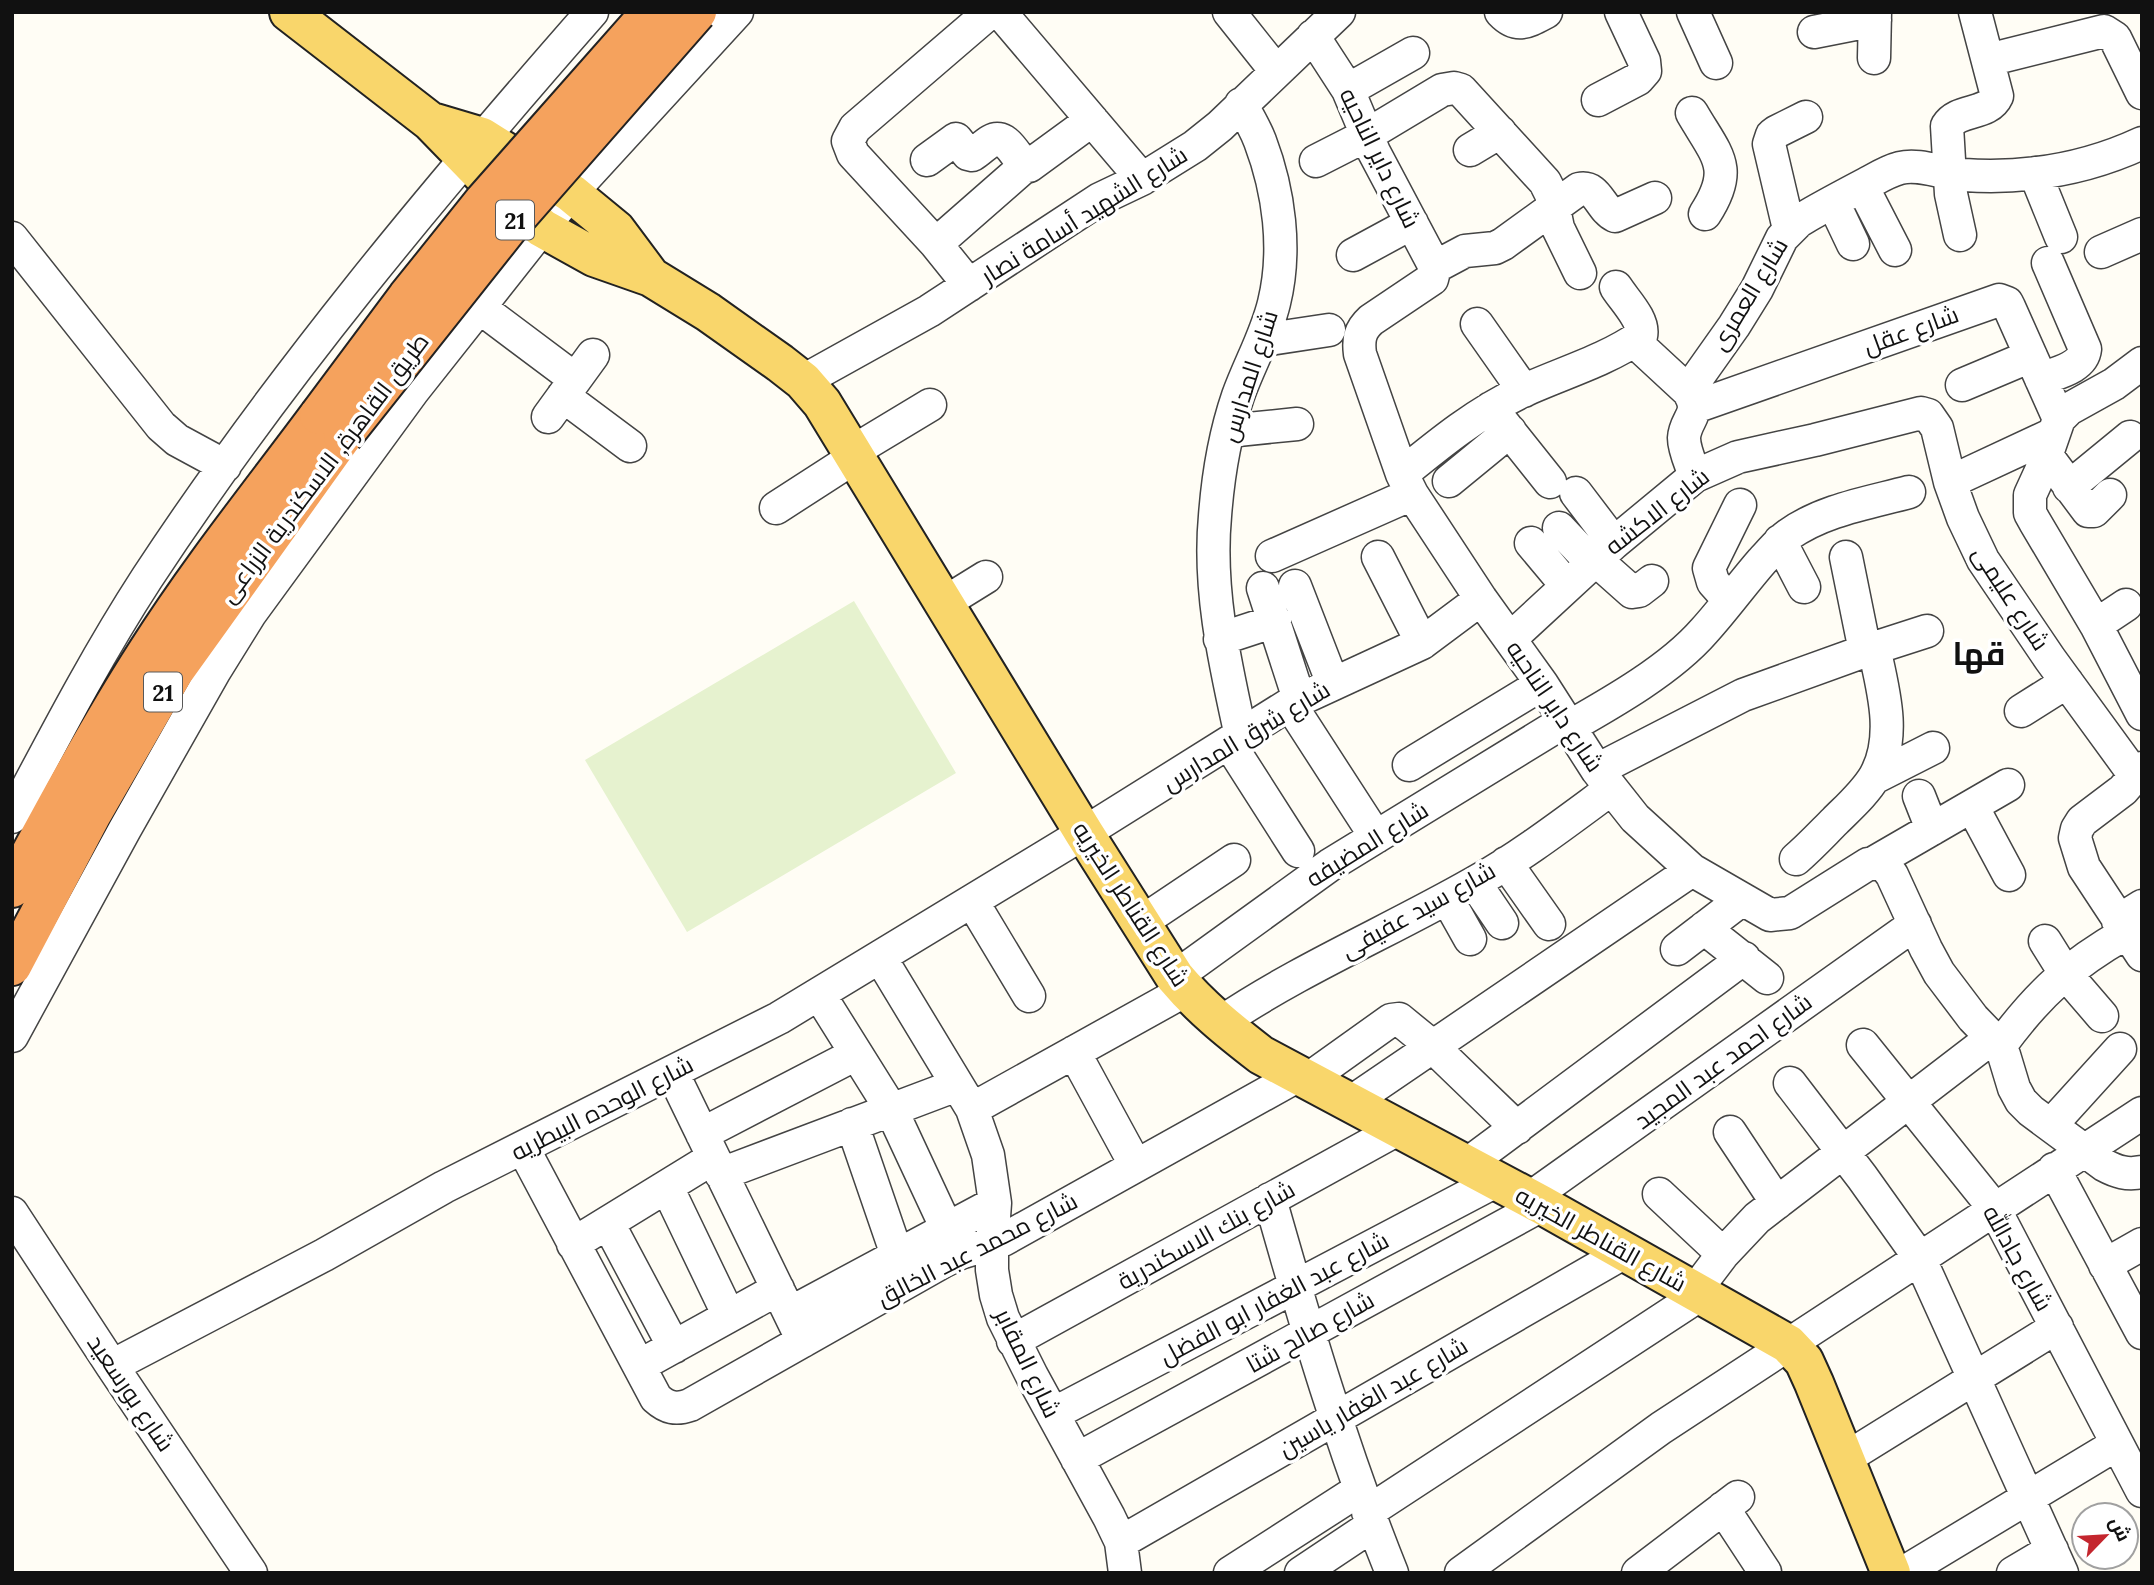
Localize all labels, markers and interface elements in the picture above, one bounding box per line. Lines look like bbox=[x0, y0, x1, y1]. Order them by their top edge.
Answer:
street label: شارع داير الناحيه bbox=[1332, 83, 1427, 234]
street label: شارع الشهيد أسامة نصار bbox=[973, 139, 1194, 293]
road number: 21 bbox=[496, 200, 534, 240]
street label: شارع العمرى bbox=[1703, 232, 1796, 357]
street label: شارع عقل bbox=[1859, 298, 1963, 362]
street label: شارع المدارس bbox=[1213, 306, 1286, 446]
street label: طريق القاهرة, الاسكندرية الزراعى bbox=[212, 327, 436, 609]
street label: شارع الاكشه bbox=[1599, 461, 1716, 562]
street label: شارع عليمى bbox=[1965, 540, 2056, 657]
district label: قها bbox=[1953, 633, 2005, 674]
street label: شارع داير الناحيه bbox=[1499, 634, 1610, 778]
road number: 21 bbox=[144, 672, 182, 712]
street label: شارع شرق المدارس bbox=[1156, 674, 1336, 799]
street label: شارع المضيفه bbox=[1300, 794, 1435, 895]
street label: شارع القناطر الخيريه bbox=[1065, 816, 1196, 993]
street label: شارع سيد عفيفى bbox=[1335, 855, 1501, 966]
street label: شارع احمد عبد المجيد bbox=[1628, 986, 1818, 1137]
street label: شارع الوحده البيطريه bbox=[506, 1049, 699, 1168]
street label: شارع بنك الاسكندرية bbox=[1112, 1173, 1301, 1297]
street label: شارع القناطر الخيريه bbox=[1510, 1179, 1692, 1300]
street label: شارع محمد عبد الخالق bbox=[871, 1185, 1083, 1314]
street label: شارع جادالله bbox=[1975, 1200, 2060, 1317]
street label: شارع عبد الغفار ابو الفضل bbox=[1154, 1224, 1394, 1372]
street label: شارع صالح شتا bbox=[1241, 1284, 1380, 1381]
street label: شارع المقابر bbox=[986, 1301, 1068, 1423]
street label: شارع بورسعيد bbox=[80, 1329, 181, 1458]
street label: شارع عبد الغفار ياسين bbox=[1273, 1330, 1474, 1465]
north arrow bbox=[2070, 1501, 2140, 1571]
text: ش bbox=[2104, 1513, 2136, 1545]

